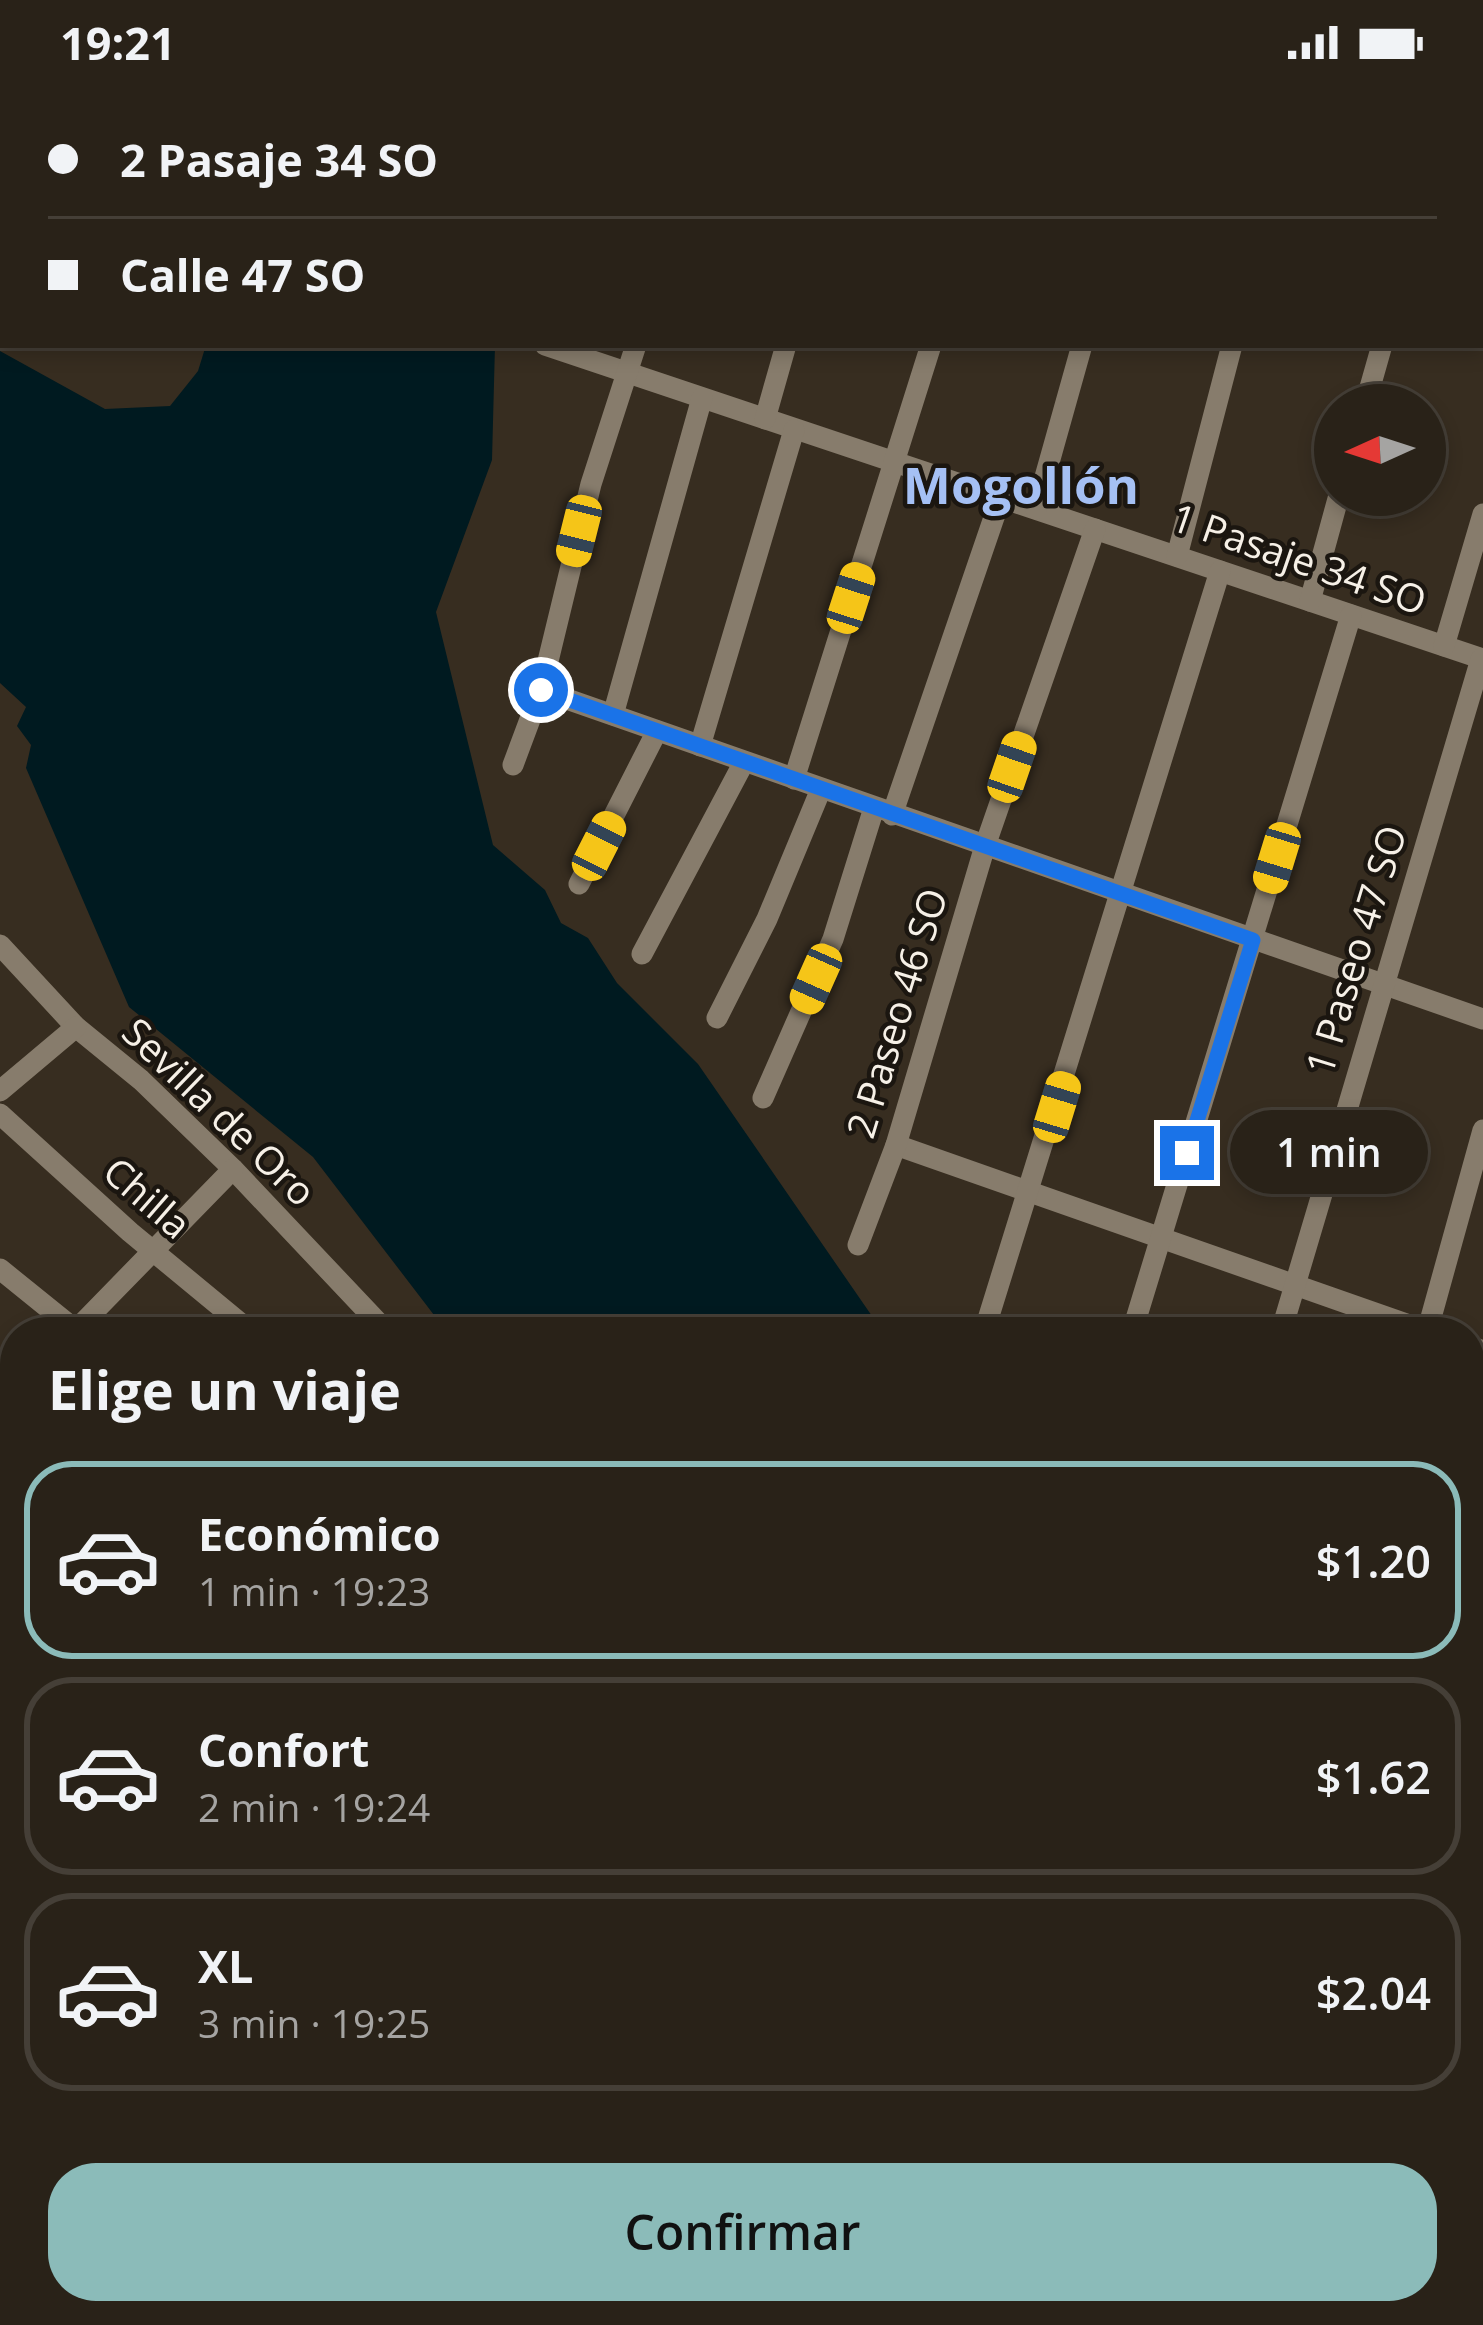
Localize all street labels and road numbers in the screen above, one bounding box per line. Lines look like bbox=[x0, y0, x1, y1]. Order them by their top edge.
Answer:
street label: 1 Pasaje 34 SO bbox=[1165, 489, 1434, 626]
street label: 1 Paseo 47 SO bbox=[1291, 818, 1418, 1081]
street label: 2 Paseo 46 SO bbox=[832, 881, 959, 1144]
street label: Sevilla de Oro bbox=[112, 1005, 328, 1217]
street label: Chilla bbox=[93, 1144, 203, 1250]

